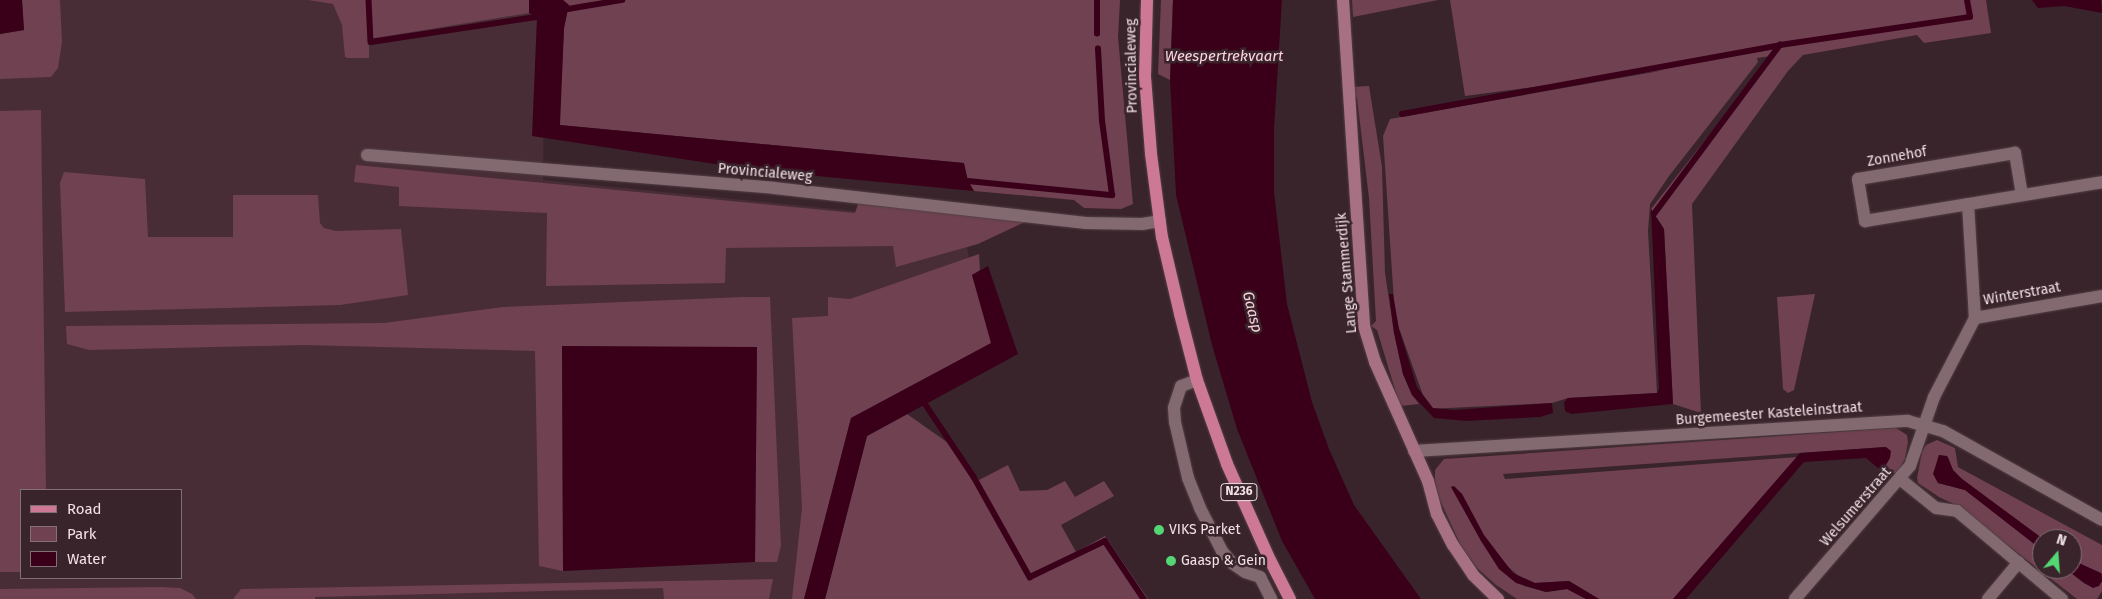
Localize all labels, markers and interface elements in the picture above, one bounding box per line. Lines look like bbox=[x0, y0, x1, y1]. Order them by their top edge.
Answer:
street label: Provincialeweg bbox=[1123, 18, 1141, 114]
water label: Weespertrekvaart bbox=[1165, 48, 1283, 66]
street label: Zonnehof bbox=[1866, 143, 1928, 171]
street label: Provincialeweg bbox=[717, 161, 813, 185]
street label: Lange Stammerdijk bbox=[1333, 212, 1361, 334]
street label: Winterstraat bbox=[1982, 279, 2062, 309]
water label: Gaasp bbox=[1238, 289, 1266, 335]
street label: Burgemeester Kasteleinstraat bbox=[1675, 399, 1863, 429]
street label: Welsumerstraat bbox=[1817, 464, 1895, 550]
road number: N236 bbox=[1220, 482, 1258, 502]
legend bbox=[20, 489, 182, 579]
text: Road bbox=[67, 500, 102, 518]
place label: VIKS Parket bbox=[1169, 522, 1240, 538]
marker: VIKS Parket bbox=[1153, 524, 1165, 536]
text: Park bbox=[67, 525, 97, 543]
north arrow bbox=[2032, 529, 2082, 579]
text: N bbox=[2054, 531, 2069, 550]
text: Water bbox=[67, 550, 106, 568]
place label: Gaasp & Gein bbox=[1181, 553, 1266, 569]
marker: Gaasp & Gein bbox=[1165, 555, 1177, 567]

